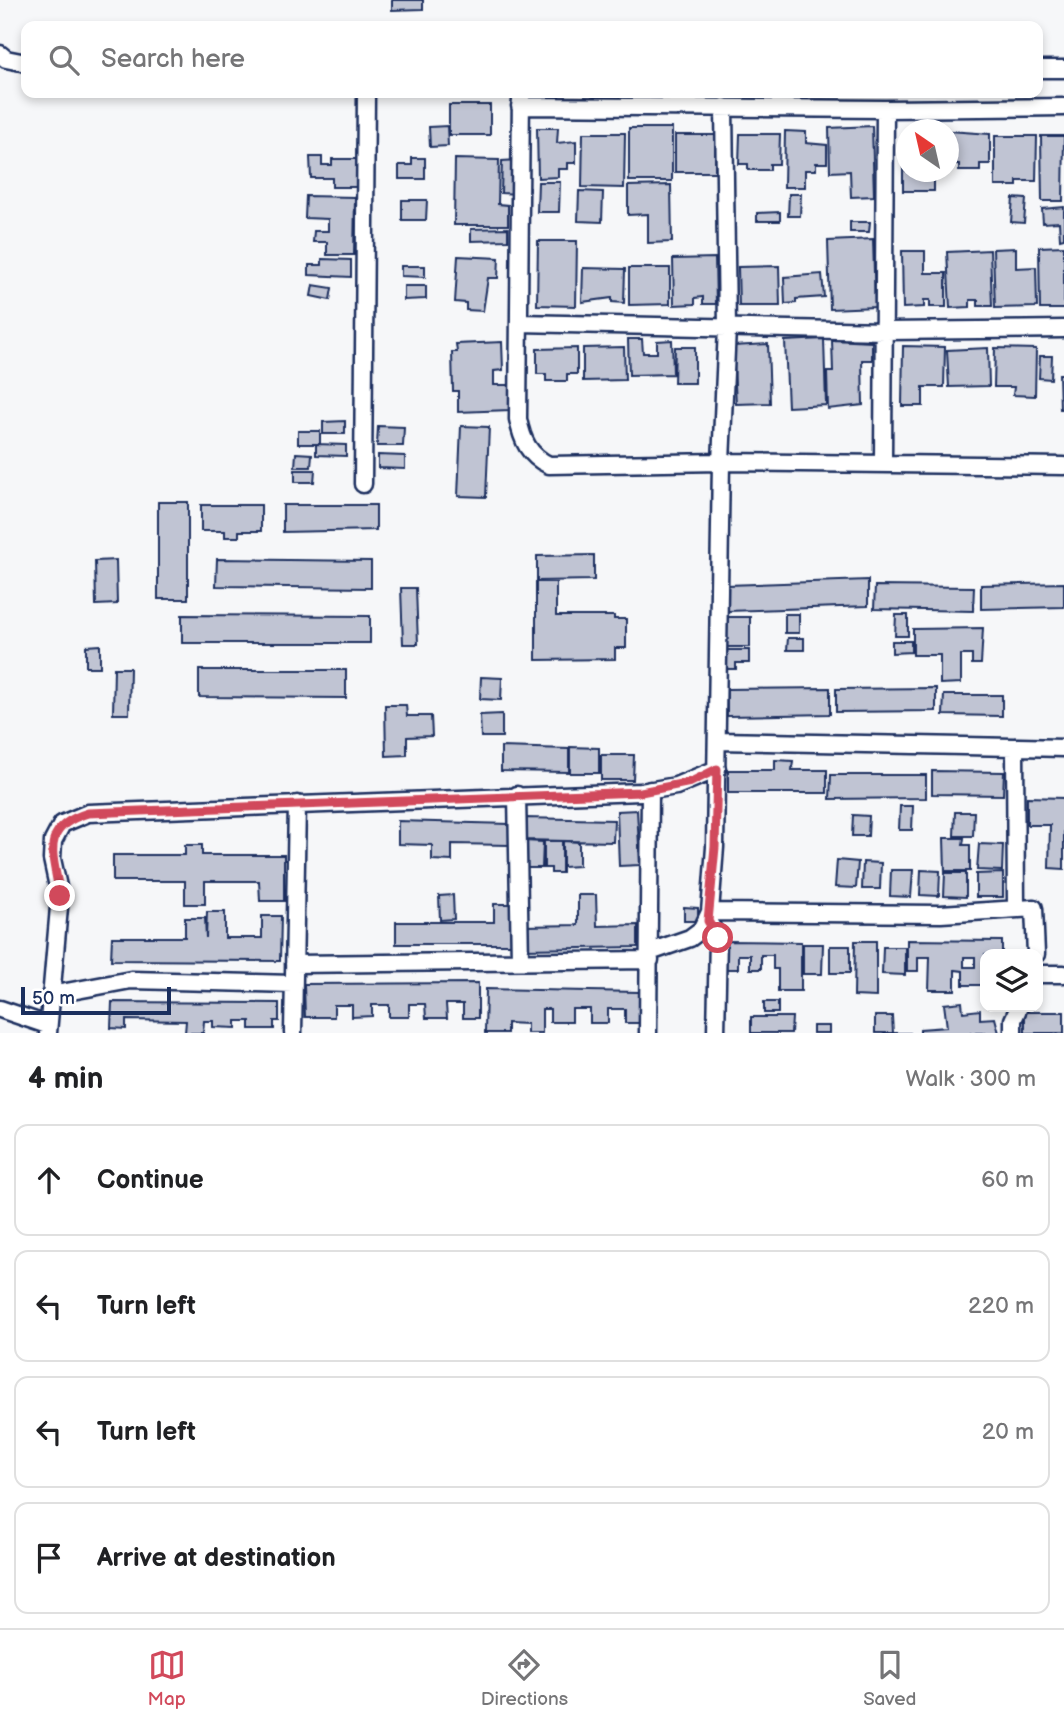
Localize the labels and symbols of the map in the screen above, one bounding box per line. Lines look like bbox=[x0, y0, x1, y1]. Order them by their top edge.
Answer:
north arrow bbox=[896, 119, 959, 182]
route end bbox=[44, 880, 75, 911]
route start bbox=[702, 922, 733, 953]
scale bar bbox=[21, 984, 172, 1016]

